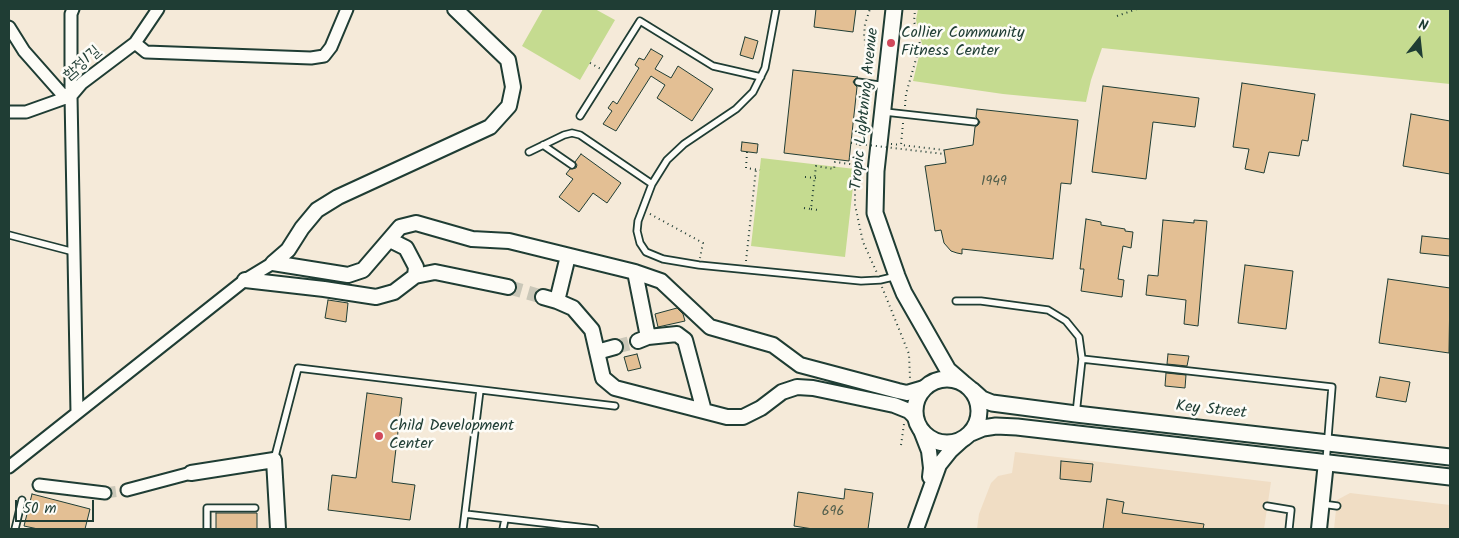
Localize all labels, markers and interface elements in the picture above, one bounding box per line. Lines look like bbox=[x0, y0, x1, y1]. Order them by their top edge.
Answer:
text: N bbox=[1416, 14, 1430, 37]
north arrow bbox=[1394, 15, 1444, 65]
place label: Collier Community Fitness Center bbox=[901, 24, 1024, 62]
street label: Tropic Lightning Avenue bbox=[848, 27, 884, 191]
marker: Collier Community Fitness Center bbox=[885, 37, 897, 49]
street label: 함정1길 bbox=[60, 42, 106, 86]
house number: 1949 bbox=[981, 175, 1007, 191]
street label: Key Street bbox=[1175, 398, 1247, 424]
place label: Child Development Center bbox=[389, 417, 514, 455]
marker: Child Development Center bbox=[373, 430, 385, 442]
scale bar bbox=[18, 490, 96, 522]
text: 50 m bbox=[23, 497, 57, 521]
house number: 696 bbox=[822, 505, 844, 521]

